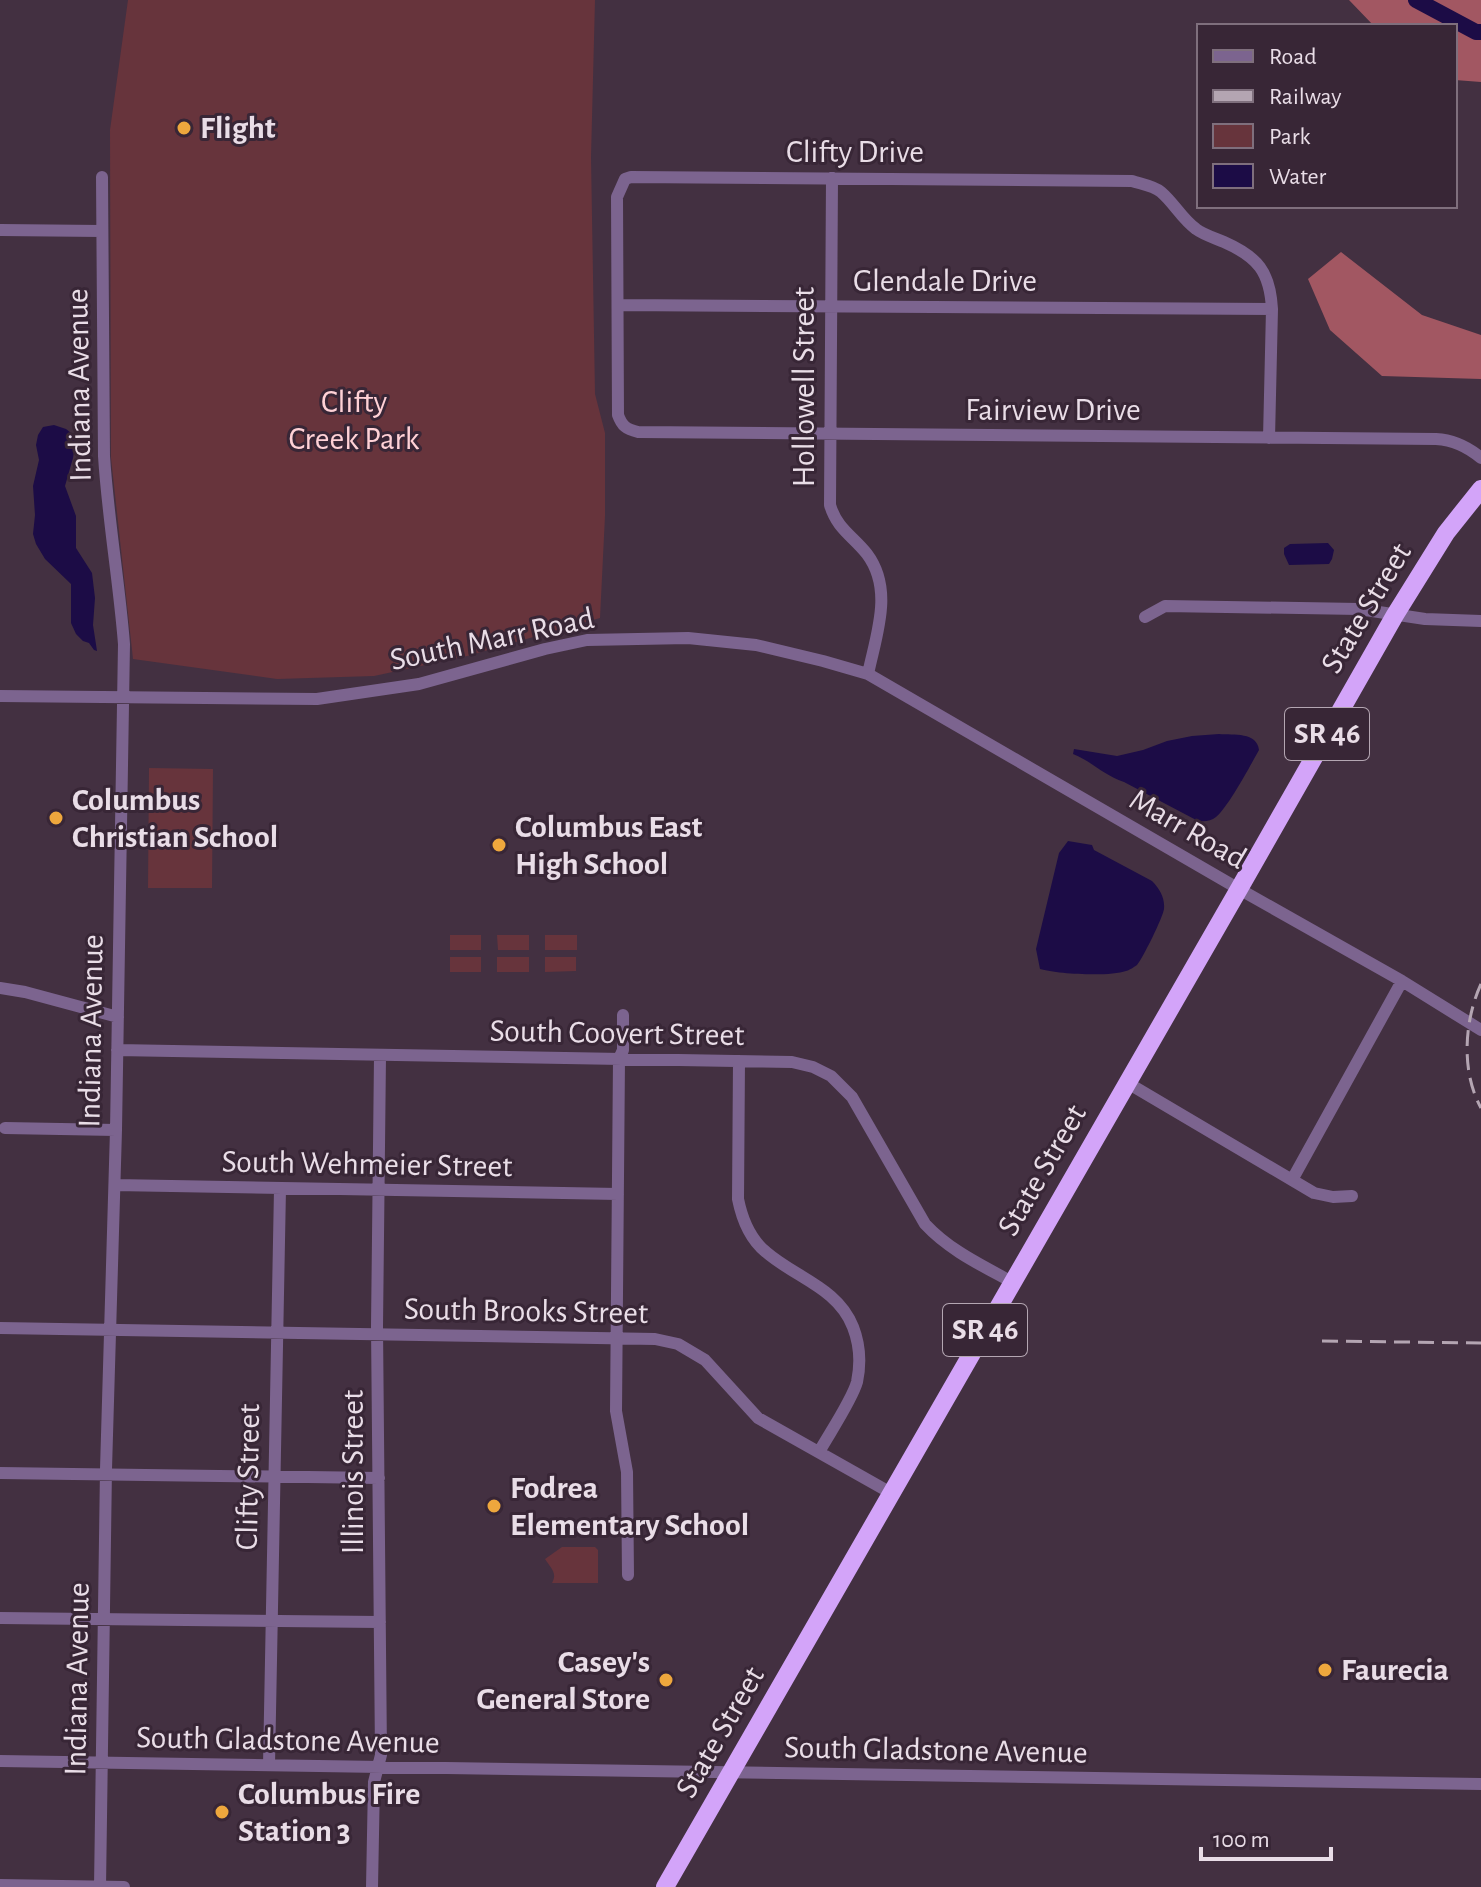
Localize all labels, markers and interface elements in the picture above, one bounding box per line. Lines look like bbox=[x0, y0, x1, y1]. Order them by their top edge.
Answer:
legend bbox=[1197, 24, 1457, 208]
text: Road bbox=[1269, 45, 1317, 69]
text: Railway bbox=[1269, 85, 1341, 109]
place label: Flight bbox=[200, 112, 276, 144]
marker: Flight bbox=[175, 119, 193, 137]
text: Park bbox=[1269, 125, 1310, 149]
street label: Clifty Drive bbox=[786, 136, 924, 168]
text: Water bbox=[1269, 165, 1327, 189]
street label: Glendale Drive bbox=[853, 265, 1037, 297]
street label: Hollowell Street bbox=[788, 287, 820, 487]
street label: Indiana Avenue bbox=[61, 288, 97, 482]
park label: Clifty Creek Park bbox=[289, 386, 420, 455]
street label: Fairview Drive bbox=[965, 394, 1141, 426]
street label: State Street bbox=[1315, 538, 1417, 678]
street label: South Marr Road bbox=[387, 602, 597, 676]
road number: SR 46 bbox=[1285, 708, 1369, 760]
street label: Marr Road bbox=[1124, 783, 1252, 875]
place label: Columbus Christian School bbox=[72, 784, 278, 853]
marker: Columbus Christian School bbox=[47, 809, 65, 827]
place label: Columbus East High School bbox=[515, 811, 703, 880]
marker: Columbus East High School bbox=[490, 836, 508, 854]
street label: Indiana Avenue bbox=[73, 934, 109, 1128]
street label: South Coovert Street bbox=[489, 1015, 745, 1051]
street label: State Street bbox=[992, 1099, 1092, 1241]
street label: South Wehmeier Street bbox=[221, 1145, 513, 1183]
street label: South Brooks Street bbox=[404, 1293, 648, 1329]
road number: SR 46 bbox=[943, 1304, 1027, 1356]
street label: Illinois Street bbox=[337, 1390, 369, 1554]
street label: Clifty Street bbox=[231, 1403, 265, 1551]
place label: Fodrea Elementary School bbox=[510, 1472, 749, 1541]
marker: Fodrea Elementary School bbox=[485, 1497, 503, 1515]
street label: Indiana Avenue bbox=[59, 1582, 95, 1776]
place label: Casey's General Store bbox=[476, 1646, 650, 1715]
place label: Faurecia bbox=[1341, 1654, 1449, 1686]
street label: State Street bbox=[670, 1661, 770, 1803]
marker: Faurecia bbox=[1316, 1661, 1334, 1679]
marker: Casey's General Store bbox=[657, 1671, 675, 1689]
street label: South Gladstone Avenue bbox=[136, 1721, 440, 1759]
street label: South Gladstone Avenue bbox=[784, 1731, 1088, 1769]
place label: Columbus Fire Station 3 bbox=[238, 1778, 420, 1847]
marker: Columbus Fire Station 3 bbox=[213, 1803, 231, 1821]
scale bar bbox=[1201, 1811, 1331, 1861]
text: 100 m bbox=[1213, 1828, 1270, 1852]

